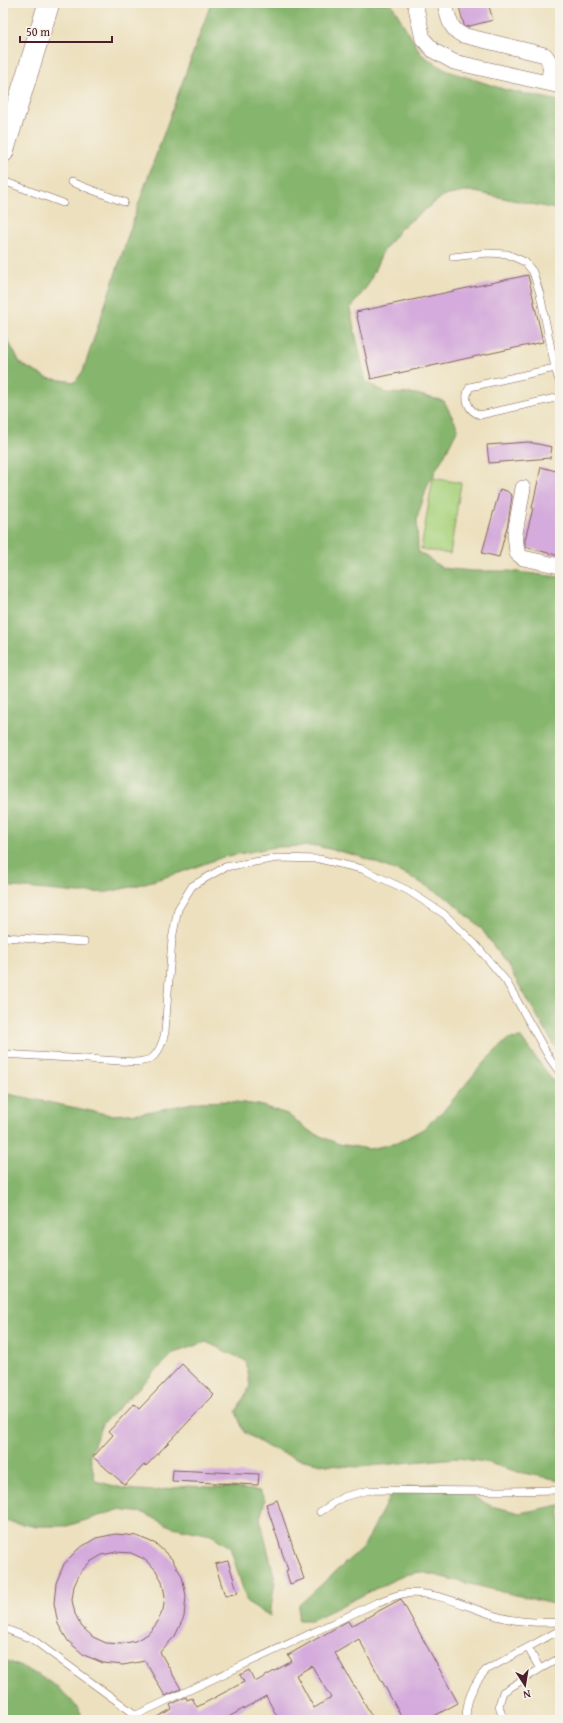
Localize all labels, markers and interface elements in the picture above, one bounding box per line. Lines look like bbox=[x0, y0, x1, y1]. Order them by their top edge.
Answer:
scale bar bbox=[20, 18, 112, 44]
text: 50 m bbox=[26, 23, 50, 40]
north arrow bbox=[505, 1665, 545, 1705]
text: N bbox=[521, 1686, 532, 1704]

